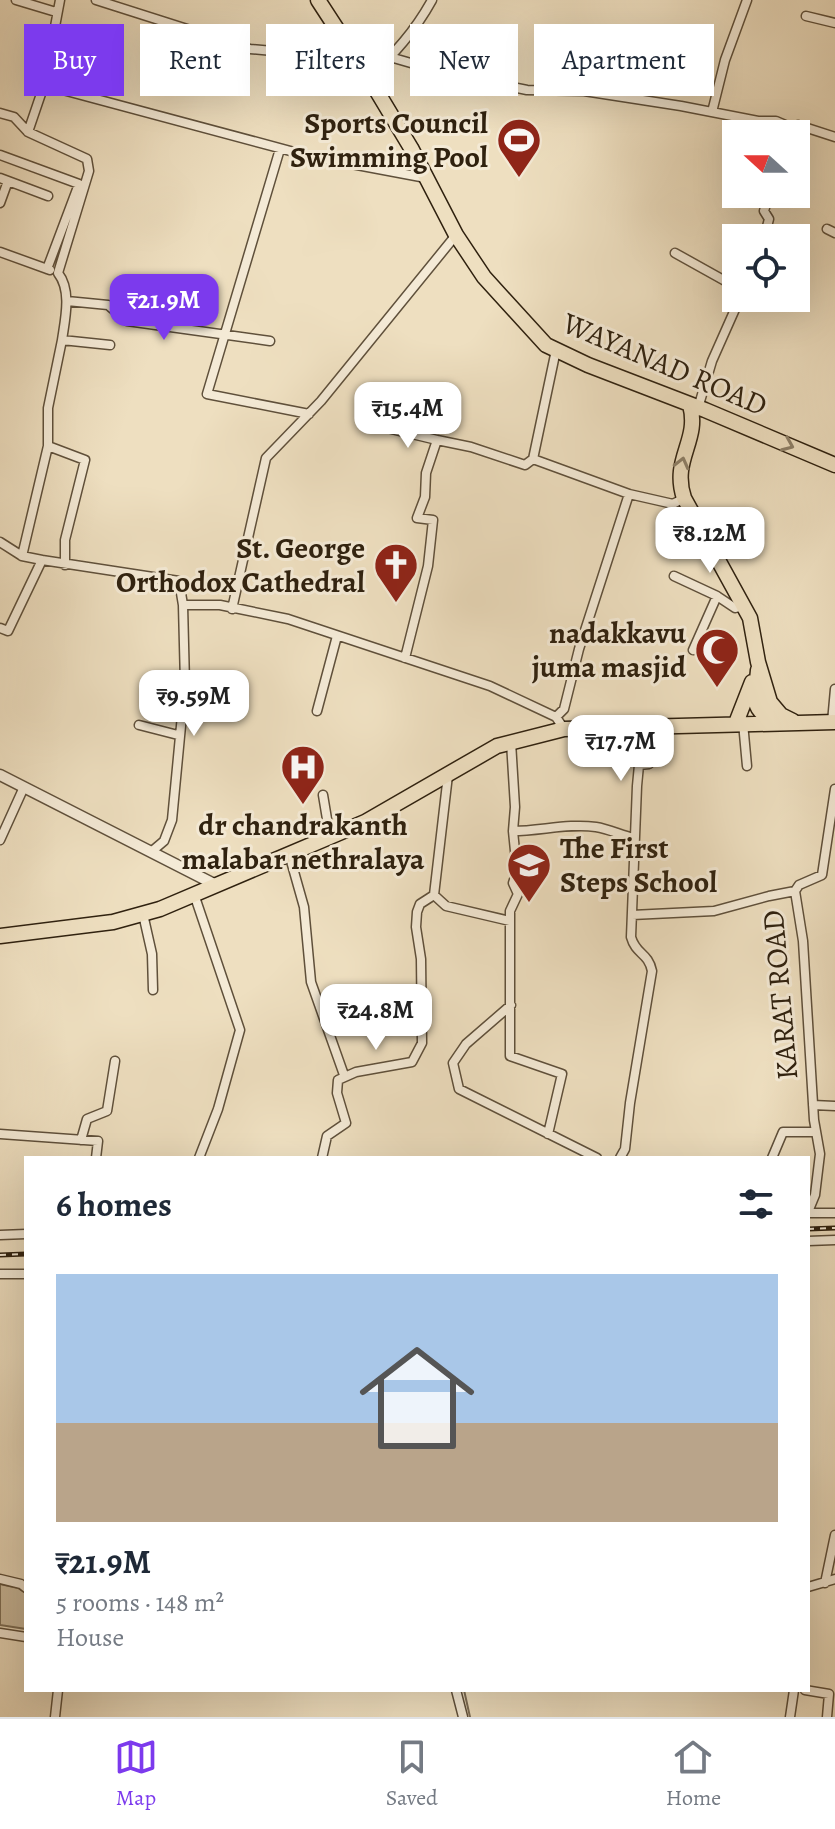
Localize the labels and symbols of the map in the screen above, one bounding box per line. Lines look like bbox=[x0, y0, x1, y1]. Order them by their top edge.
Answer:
place label: Sports Council Swimming Pool bbox=[290, 103, 488, 177]
sports icon: Sports Council Swimming Pool bbox=[495, 116, 543, 179]
north arrow bbox=[722, 120, 810, 208]
pin: ₹21.9M bbox=[99, 274, 229, 342]
street label: WAYANAD ROAD bbox=[556, 303, 773, 425]
pin: ₹15.4M bbox=[343, 382, 473, 450]
one-way arrow bbox=[780, 436, 794, 452]
one-way arrow bbox=[673, 457, 690, 471]
pin: ₹8.12M bbox=[645, 507, 775, 575]
place label: St. George Orthodox Cathedral bbox=[116, 528, 365, 602]
church icon: St. George Orthodox Cathedral bbox=[372, 541, 420, 604]
place label: nadakkavu juma masjid bbox=[532, 613, 687, 687]
mosque icon: nadakkavu juma masjid bbox=[693, 626, 741, 689]
pin: ₹9.59M bbox=[129, 670, 259, 738]
pin: ₹17.7M bbox=[556, 715, 686, 783]
hospital icon: dr chandrakanth malabar nethralaya bbox=[279, 743, 327, 806]
place label: dr chandrakanth malabar nethralaya bbox=[182, 805, 425, 879]
place label: The First Steps School bbox=[560, 828, 717, 902]
school or university icon: The First Steps School bbox=[505, 841, 553, 904]
street label: KARAT ROAD bbox=[753, 908, 807, 1082]
pin: ₹24.8M bbox=[311, 984, 441, 1052]

